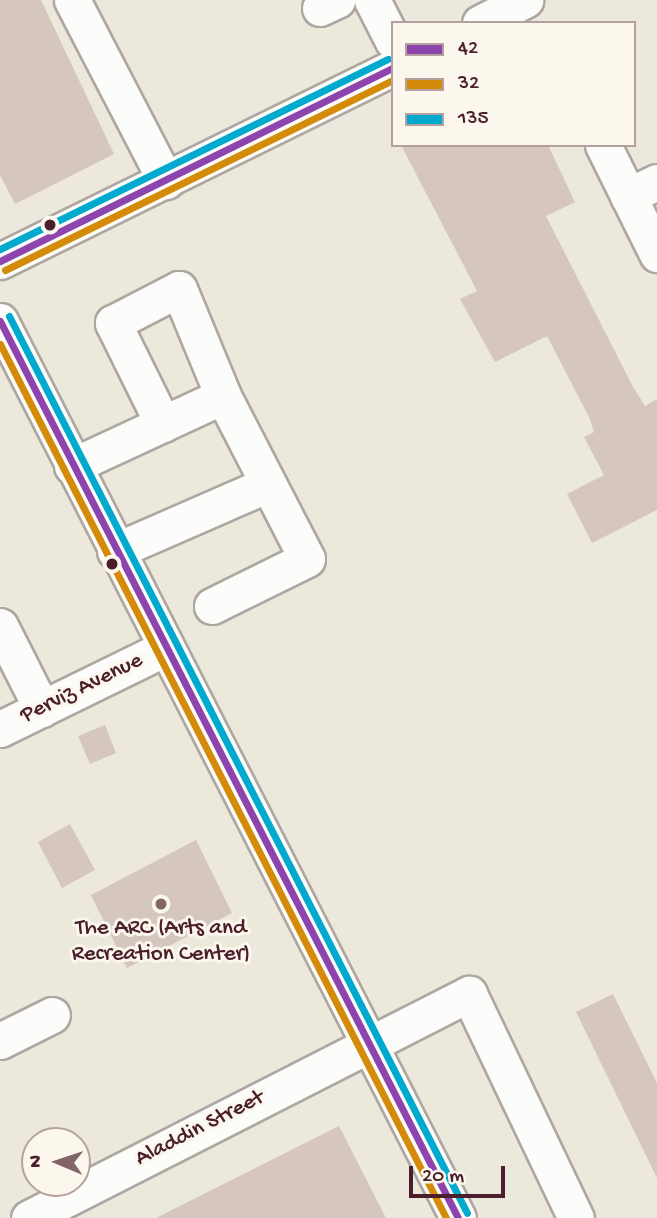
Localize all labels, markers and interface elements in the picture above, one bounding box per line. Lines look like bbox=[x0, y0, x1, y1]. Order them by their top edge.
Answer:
legend bbox=[391, 21, 636, 147]
text: 42 bbox=[458, 37, 478, 62]
text: 32 bbox=[458, 72, 479, 97]
text: 135 bbox=[458, 107, 488, 132]
unlabelled marker bbox=[43, 218, 57, 232]
unlabelled marker bbox=[105, 557, 119, 571]
street label: Perviz Avenue bbox=[16, 648, 148, 730]
marker: The ARC (Arts and Recreation Center) bbox=[153, 896, 169, 912]
place label: The ARC (Arts and Recreation Center) bbox=[72, 915, 250, 969]
street label: Aladdin Street bbox=[131, 1085, 269, 1173]
north arrow bbox=[21, 1127, 91, 1197]
scale bar bbox=[412, 1152, 508, 1196]
text: N bbox=[25, 1155, 48, 1168]
text: 20 m bbox=[422, 1165, 464, 1190]

